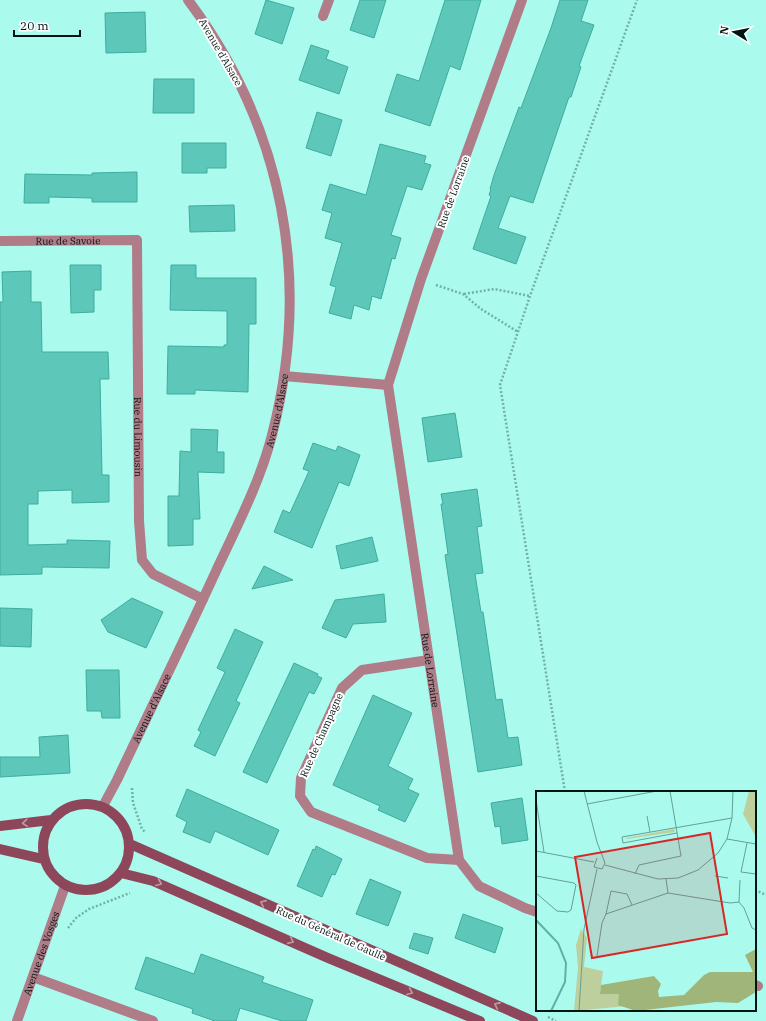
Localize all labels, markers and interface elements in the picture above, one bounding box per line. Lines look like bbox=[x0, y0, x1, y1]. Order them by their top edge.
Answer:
scale bar bbox=[14, 12, 80, 38]
north arrow bbox=[714, 12, 754, 52]
street label: Avenue d'Alsace bbox=[196, 16, 245, 88]
text: 20 m bbox=[20, 18, 49, 33]
text: N bbox=[717, 24, 732, 36]
street label: Rue de Lorraine bbox=[435, 155, 472, 230]
street label: Rue de Savoie bbox=[35, 234, 101, 248]
street label: Avenue d'Alsace bbox=[263, 373, 291, 449]
street label: Rue du Limousin bbox=[131, 397, 145, 478]
street label: Rue de Lorraine bbox=[418, 632, 442, 708]
street label: Avenue d'Alsace bbox=[129, 672, 174, 745]
street label: Rue de Champagne bbox=[297, 691, 346, 779]
inset map bbox=[536, 791, 756, 1011]
one-way arrow bbox=[22, 818, 28, 827]
one-way arrow bbox=[155, 879, 162, 887]
one-way arrow bbox=[259, 899, 266, 907]
street label: Rue du Général de Gaulle bbox=[274, 903, 388, 964]
street label: Avenue des Vosges bbox=[21, 909, 63, 997]
one-way arrow bbox=[287, 937, 294, 945]
one-way arrow bbox=[406, 987, 414, 995]
one-way arrow bbox=[494, 1002, 501, 1010]

